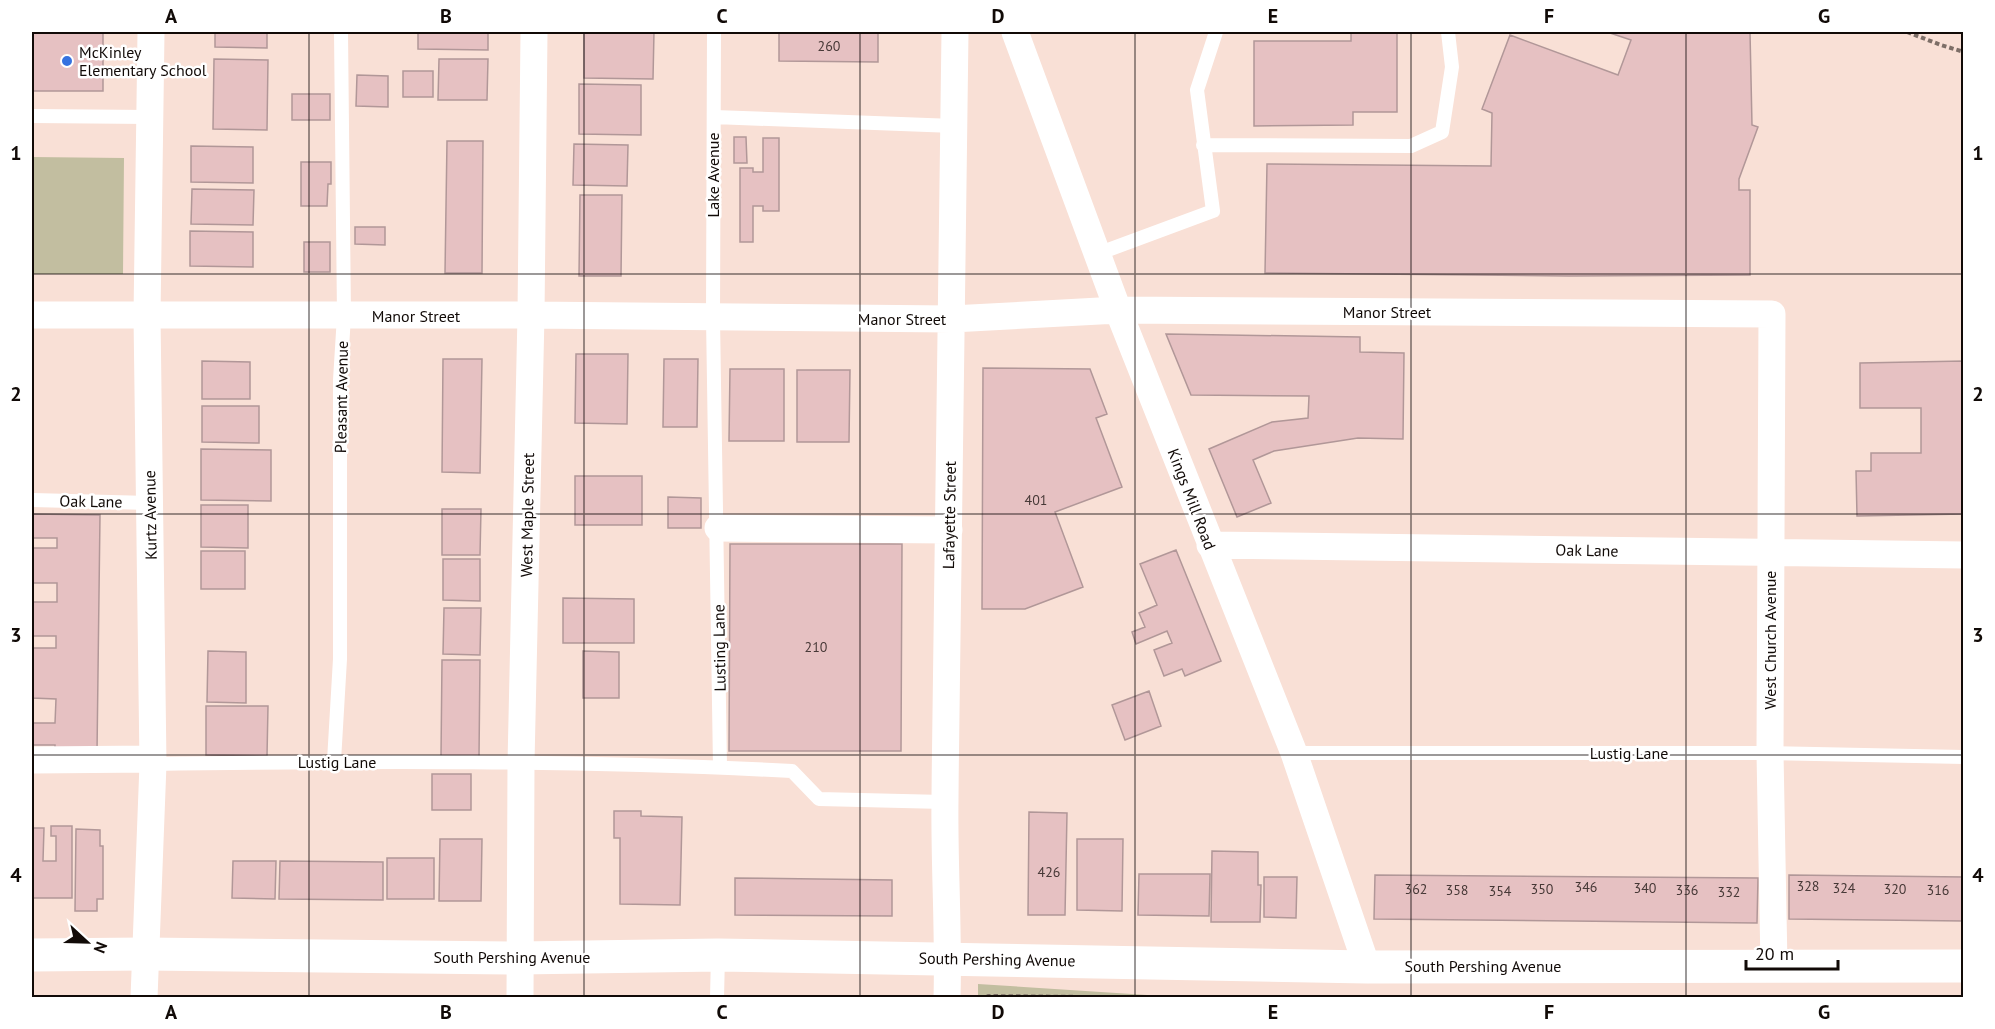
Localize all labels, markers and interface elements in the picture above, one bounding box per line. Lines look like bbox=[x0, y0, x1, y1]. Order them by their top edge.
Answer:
text: A bbox=[165, 3, 178, 29]
text: B bbox=[440, 3, 452, 29]
text: C bbox=[716, 3, 728, 29]
text: D bbox=[992, 3, 1005, 29]
text: E bbox=[1268, 3, 1278, 29]
text: F bbox=[1544, 3, 1554, 29]
text: G bbox=[1818, 3, 1830, 29]
house number: 260 bbox=[818, 37, 841, 55]
place label: McKinley Elementary School bbox=[79, 42, 207, 80]
marker: McKinley Elementary School bbox=[60, 54, 74, 68]
street label: Lake Avenue bbox=[703, 132, 723, 218]
text: 1 bbox=[10, 140, 22, 166]
text: 1 bbox=[1972, 140, 1984, 166]
street label: Manor Street bbox=[1343, 302, 1432, 322]
street label: Manor Street bbox=[372, 306, 461, 326]
street label: Manor Street bbox=[858, 309, 947, 329]
street label: Pleasant Avenue bbox=[330, 341, 352, 453]
text: 2 bbox=[10, 381, 22, 407]
text: 2 bbox=[1972, 381, 1984, 407]
street label: Kings Mill Road bbox=[1164, 446, 1220, 552]
street label: West Maple Street bbox=[516, 452, 538, 577]
street label: Lafayette Street bbox=[938, 460, 960, 569]
street label: Kurtz Avenue bbox=[139, 470, 161, 560]
street label: Oak Lane bbox=[59, 490, 123, 512]
house number: 401 bbox=[1025, 491, 1047, 509]
street label: Oak Lane bbox=[1555, 539, 1619, 561]
street label: West Church Avenue bbox=[1760, 571, 1780, 709]
street label: Lusting Lane bbox=[708, 604, 730, 692]
text: 3 bbox=[10, 622, 22, 648]
text: 3 bbox=[1972, 622, 1984, 648]
house number: 210 bbox=[805, 638, 828, 656]
street label: Lustig Lane bbox=[1590, 743, 1668, 763]
street label: Lustig Lane bbox=[298, 752, 376, 772]
text: 4 bbox=[10, 862, 22, 888]
text: 4 bbox=[1972, 862, 1984, 888]
house number: 426 bbox=[1038, 863, 1060, 881]
house number: 328 bbox=[1797, 877, 1819, 895]
house number: 346 bbox=[1575, 878, 1597, 896]
house number: 340 bbox=[1634, 879, 1657, 897]
house number: 324 bbox=[1833, 879, 1856, 897]
house number: 362 bbox=[1405, 880, 1427, 898]
house number: 350 bbox=[1531, 880, 1554, 898]
house number: 320 bbox=[1884, 880, 1907, 898]
house number: 358 bbox=[1446, 881, 1468, 899]
house number: 336 bbox=[1676, 881, 1698, 899]
house number: 316 bbox=[1927, 881, 1949, 899]
house number: 354 bbox=[1489, 882, 1512, 900]
house number: 332 bbox=[1718, 883, 1740, 901]
north arrow bbox=[57, 912, 117, 972]
scale bar bbox=[1746, 933, 1838, 971]
text: N bbox=[90, 939, 112, 956]
text: 20 m bbox=[1755, 942, 1794, 965]
street label: South Pershing Avenue bbox=[434, 947, 590, 967]
street label: South Pershing Avenue bbox=[918, 948, 1076, 970]
street label: South Pershing Avenue bbox=[1405, 956, 1561, 976]
text: A bbox=[165, 999, 178, 1025]
text: B bbox=[440, 999, 452, 1025]
text: C bbox=[716, 999, 728, 1025]
text: D bbox=[992, 999, 1005, 1025]
text: E bbox=[1268, 999, 1278, 1025]
text: F bbox=[1544, 999, 1554, 1025]
text: G bbox=[1818, 999, 1830, 1025]

